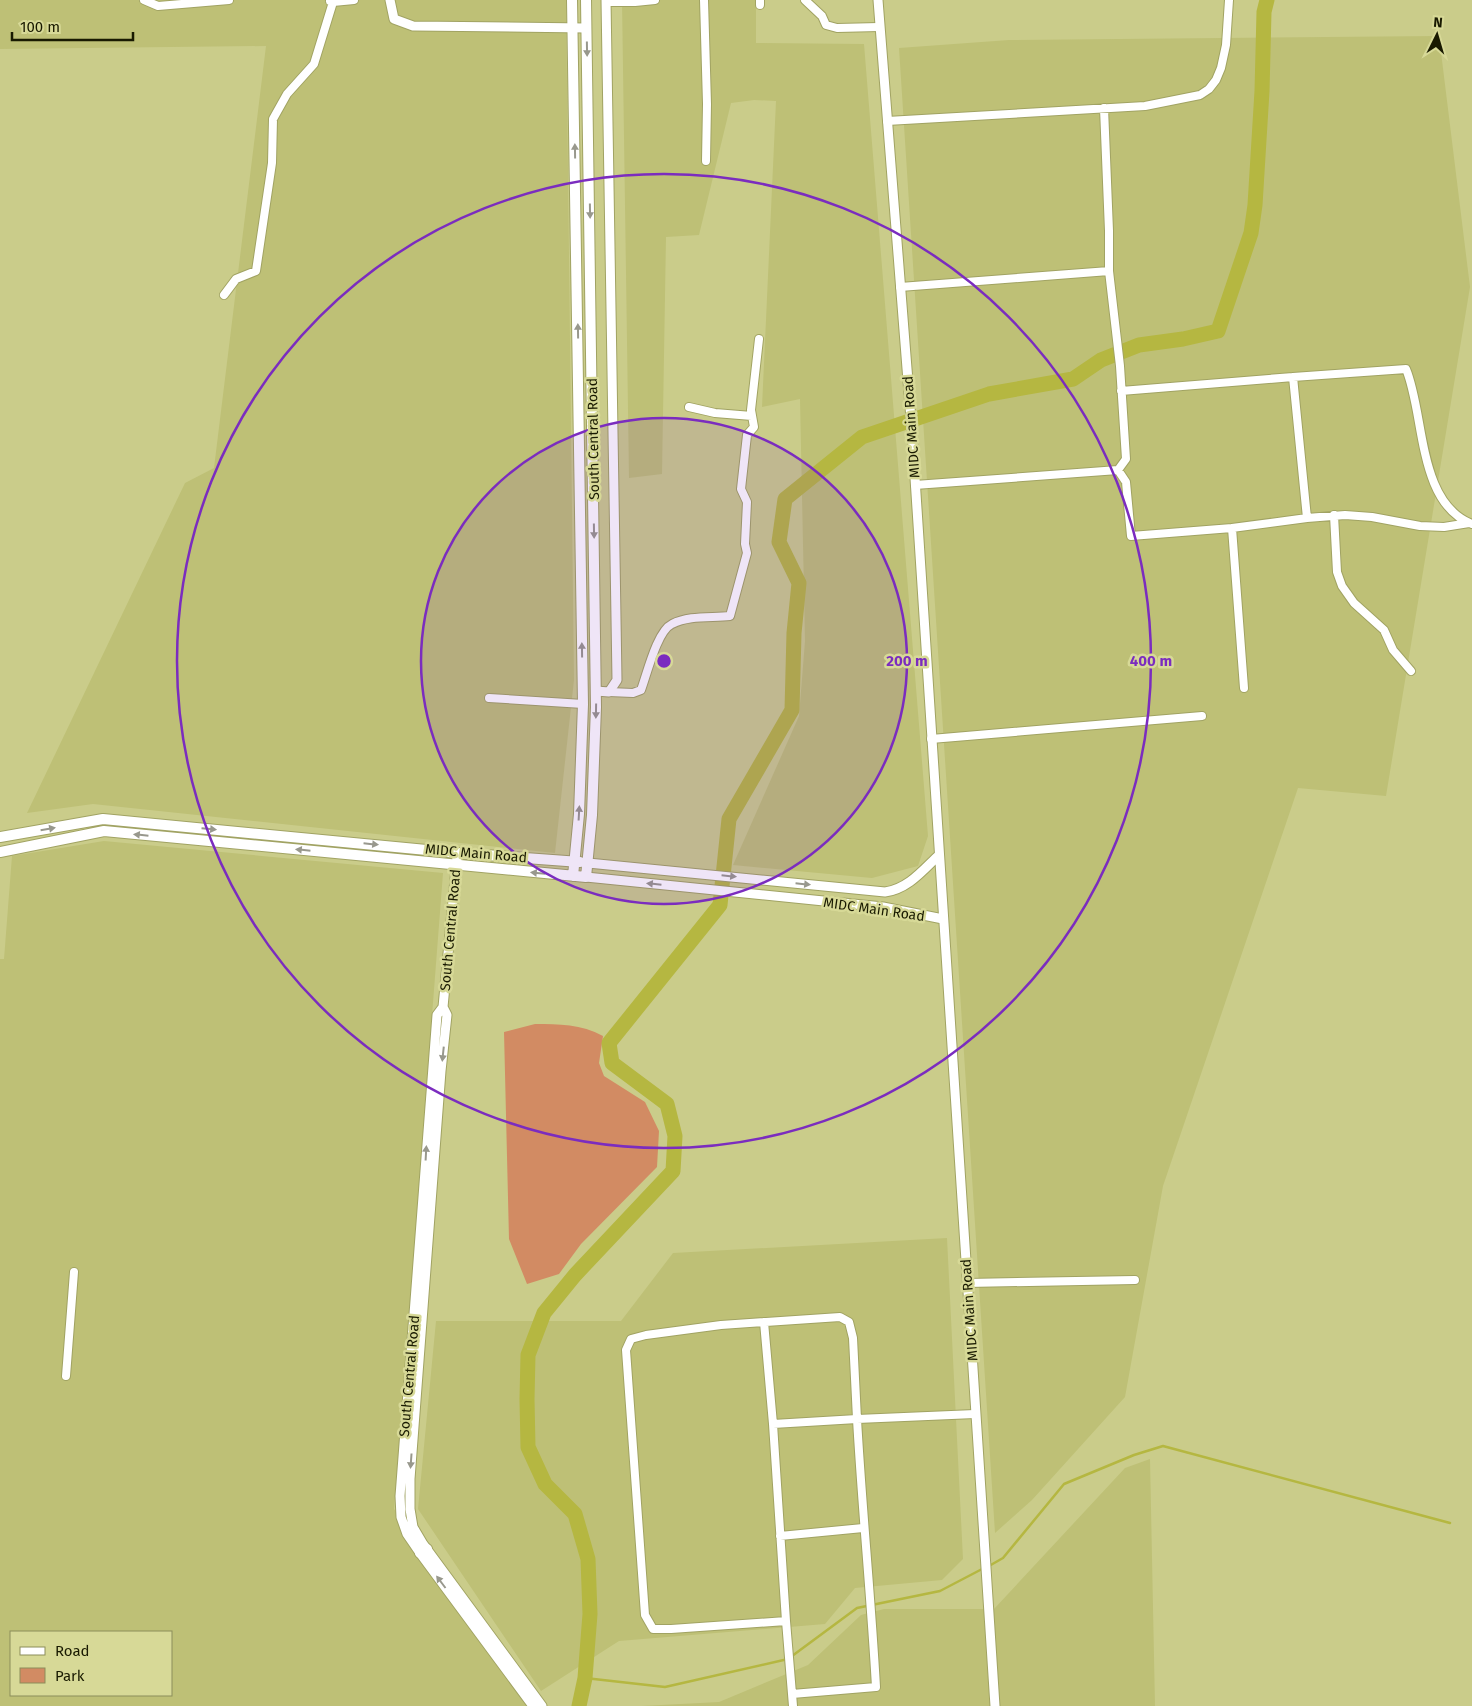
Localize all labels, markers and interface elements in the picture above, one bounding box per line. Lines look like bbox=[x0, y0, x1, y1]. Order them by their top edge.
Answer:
scale bar bbox=[12, 10, 134, 42]
north arrow bbox=[1412, 10, 1462, 60]
text: N bbox=[1433, 14, 1443, 31]
text: 100 m bbox=[20, 18, 60, 36]
one-way arrow bbox=[583, 41, 591, 57]
one-way arrow bbox=[571, 142, 579, 158]
one-way arrow bbox=[586, 203, 594, 219]
one-way arrow bbox=[574, 322, 582, 338]
street label: MIDC Main Road bbox=[899, 375, 924, 479]
street label: South Central Road bbox=[584, 378, 603, 500]
one-way arrow bbox=[590, 523, 598, 539]
one-way arrow bbox=[578, 642, 586, 658]
centre of rings bbox=[655, 652, 673, 670]
text: 200 m bbox=[886, 652, 928, 670]
text: 400 m bbox=[1130, 652, 1172, 670]
one-way arrow bbox=[591, 703, 599, 719]
one-way arrow bbox=[575, 805, 583, 821]
one-way arrow bbox=[40, 824, 56, 832]
one-way arrow bbox=[202, 825, 218, 833]
one-way arrow bbox=[133, 830, 149, 838]
one-way arrow bbox=[363, 840, 379, 848]
street label: MIDC Main Road bbox=[424, 841, 528, 866]
one-way arrow bbox=[295, 846, 311, 854]
street label: South Central Road bbox=[437, 869, 464, 991]
one-way arrow bbox=[530, 869, 546, 877]
one-way arrow bbox=[721, 873, 737, 881]
one-way arrow bbox=[646, 880, 662, 888]
one-way arrow bbox=[795, 880, 811, 888]
street label: MIDC Main Road bbox=[822, 894, 926, 925]
one-way arrow bbox=[439, 1047, 447, 1063]
one-way arrow bbox=[423, 1145, 431, 1161]
street label: MIDC Main Road bbox=[957, 1258, 982, 1362]
street label: South Central Road bbox=[396, 1315, 423, 1437]
one-way arrow bbox=[407, 1453, 415, 1469]
one-way arrow bbox=[436, 1576, 447, 1589]
legend bbox=[10, 1631, 172, 1696]
text: Road bbox=[55, 1642, 90, 1660]
text: Park bbox=[55, 1667, 85, 1685]

